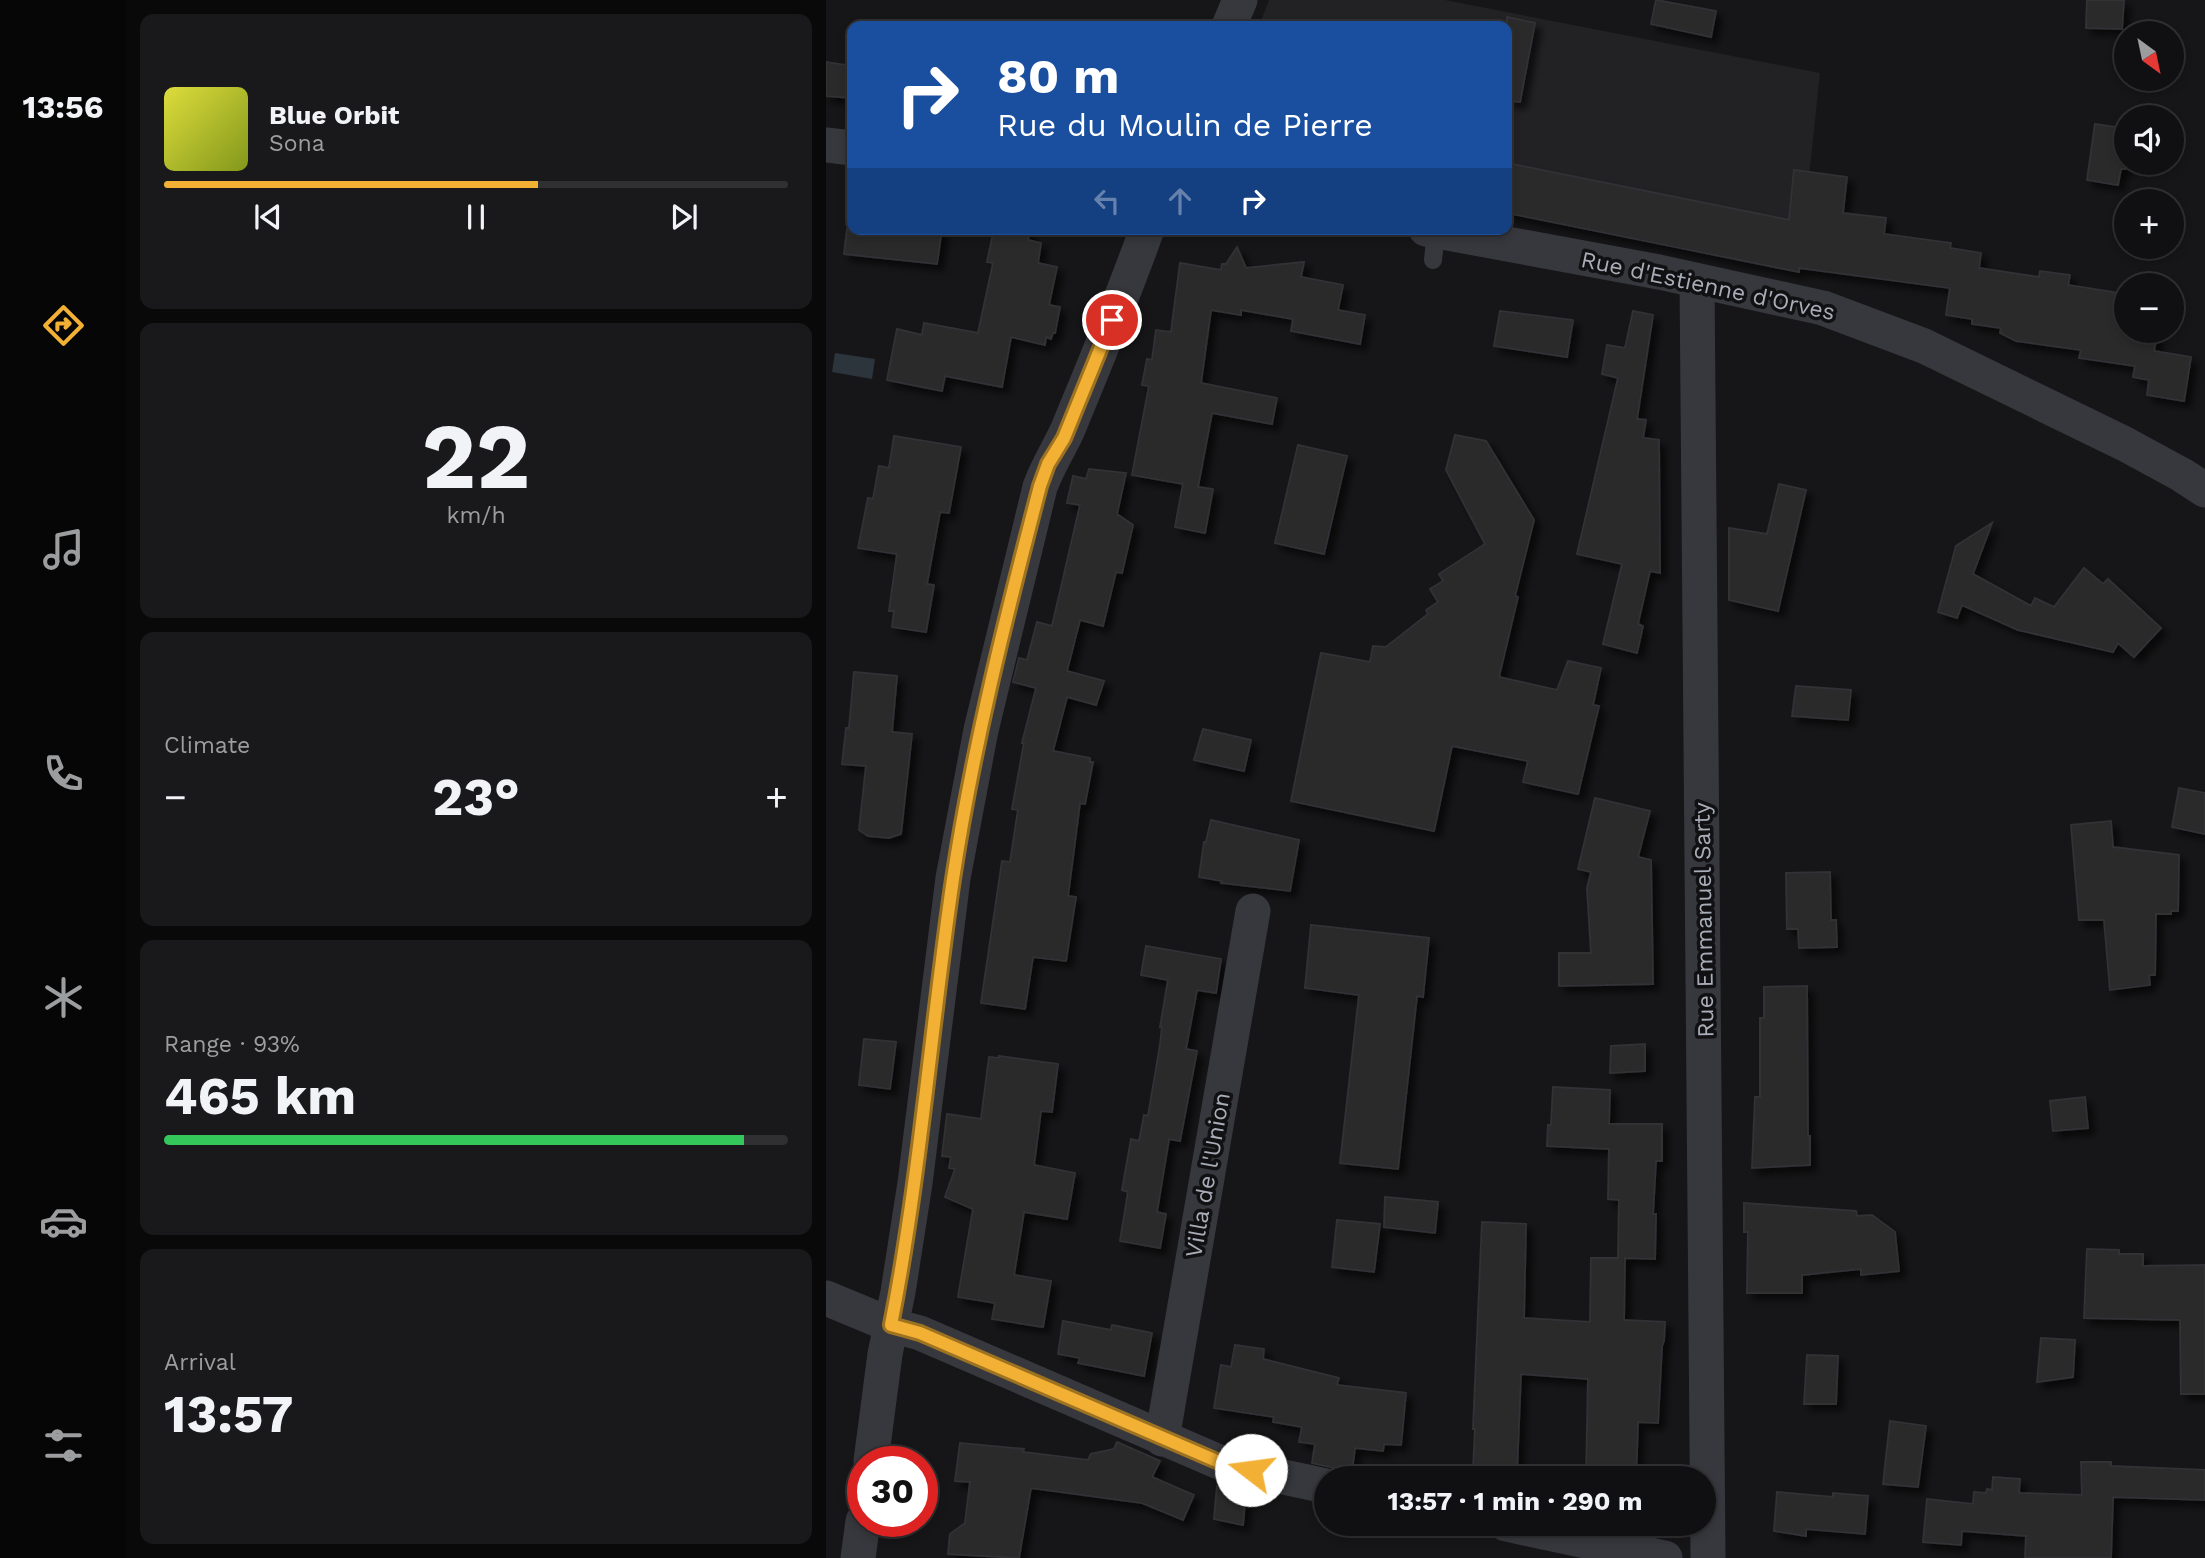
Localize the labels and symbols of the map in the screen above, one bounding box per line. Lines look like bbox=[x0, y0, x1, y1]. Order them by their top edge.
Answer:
north arrow bbox=[2114, 21, 2184, 91]
street label: Rue d'Estienne d'Orves bbox=[1578, 246, 1838, 326]
pin bbox=[1082, 290, 1142, 350]
street label: Rue Emmanuel Sarty bbox=[1688, 802, 1720, 1038]
street label: Villa de l'Union bbox=[1180, 1090, 1236, 1260]
position arrow bbox=[1214, 1433, 1288, 1507]
speed limit sign: 30 bbox=[847, 1446, 938, 1537]

